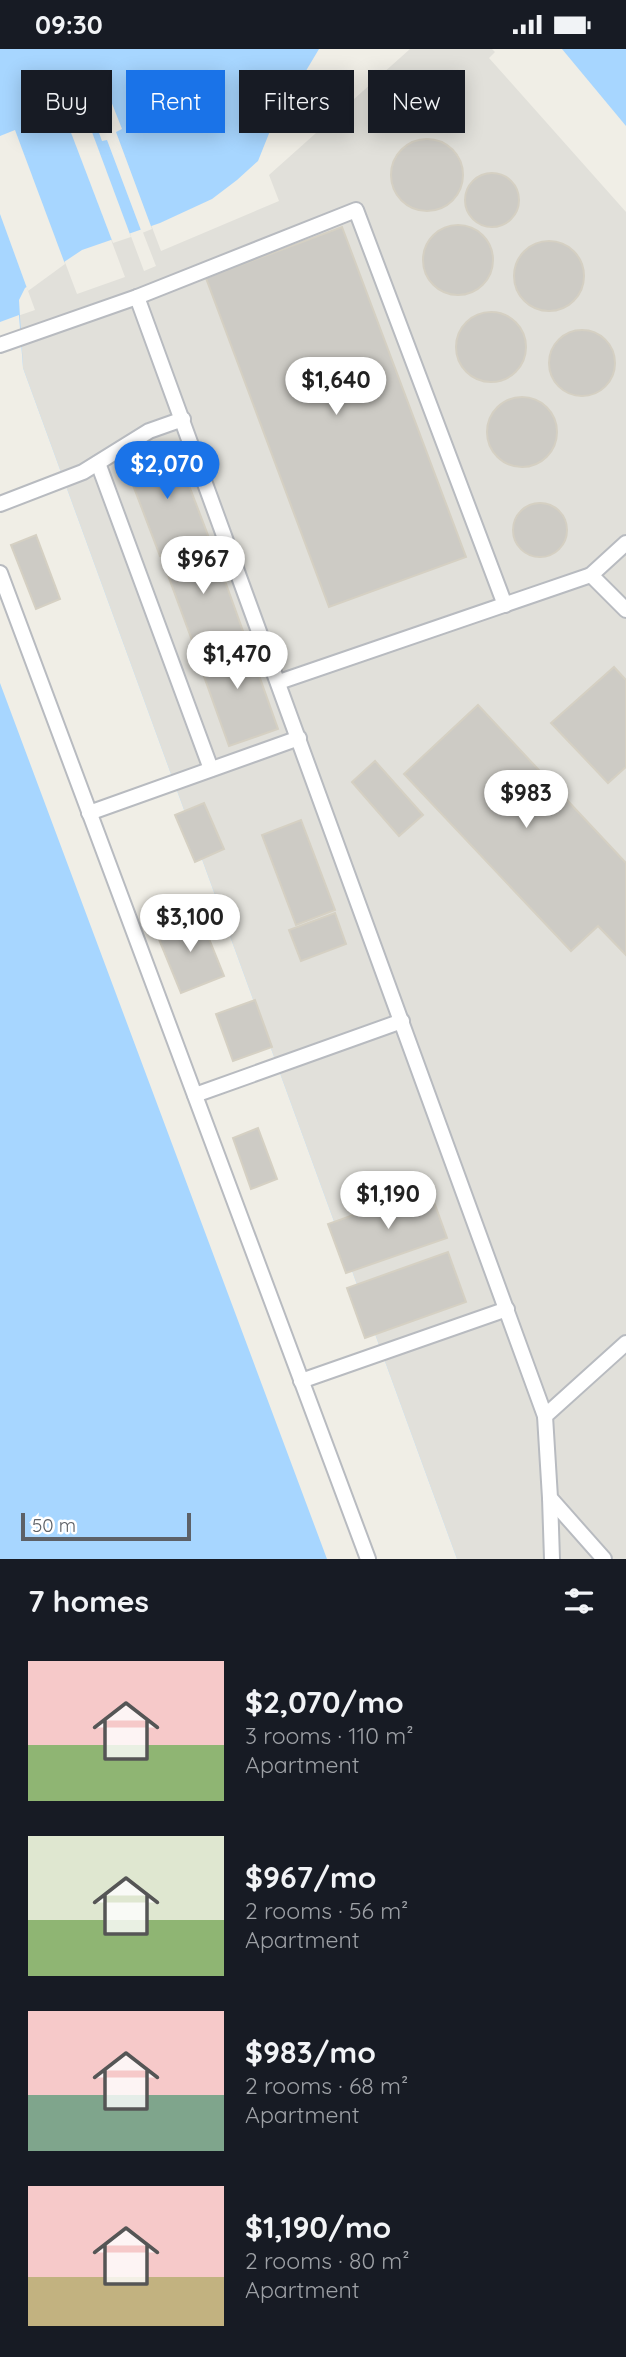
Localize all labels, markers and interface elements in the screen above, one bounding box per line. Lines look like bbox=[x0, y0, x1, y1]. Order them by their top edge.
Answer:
text: 09:30 bbox=[35, 8, 103, 41]
chip: Buy bbox=[21, 70, 112, 133]
chip: Rent bbox=[126, 70, 225, 133]
chip: Filters bbox=[239, 70, 354, 133]
chip: New bbox=[368, 70, 465, 133]
pin: $1,640 bbox=[279, 357, 393, 417]
text: $1,640 bbox=[301, 365, 371, 394]
pin: $2,070 bbox=[110, 441, 224, 501]
text: $2,070 bbox=[130, 449, 204, 478]
pin: $967 bbox=[162, 537, 244, 596]
text: $967 bbox=[177, 544, 229, 573]
pin: $1,470 bbox=[180, 631, 294, 691]
text: $1,470 bbox=[203, 639, 271, 668]
pin: $983 bbox=[485, 771, 567, 830]
text: $983 bbox=[500, 778, 552, 807]
pin: $3,100 bbox=[133, 895, 247, 954]
text: $3,100 bbox=[156, 902, 224, 931]
pin: $1,190 bbox=[331, 1171, 445, 1231]
text: $1,190 bbox=[356, 1179, 420, 1208]
scale bar bbox=[21, 1510, 191, 1542]
text: 50 m bbox=[32, 1513, 76, 1537]
text: 7 homes bbox=[28, 1582, 149, 1620]
icon: filters bbox=[560, 1582, 598, 1620]
text: $2,070/mo bbox=[245, 1683, 404, 1721]
icon: home bbox=[84, 1689, 168, 1773]
text: 3 rooms · 110 m² bbox=[245, 1721, 414, 1750]
text: Apartment bbox=[245, 1750, 359, 1779]
text: $967/mo bbox=[245, 1858, 376, 1896]
icon: home bbox=[84, 1864, 168, 1948]
text: 2 rooms · 56 m² bbox=[245, 1896, 408, 1925]
text: Apartment bbox=[245, 1925, 359, 1954]
text: $983/mo bbox=[245, 2033, 376, 2071]
icon: home bbox=[84, 2039, 168, 2123]
text: 2 rooms · 68 m² bbox=[245, 2071, 408, 2100]
text: Apartment bbox=[245, 2100, 359, 2129]
text: $1,190/mo bbox=[245, 2208, 391, 2246]
icon: home bbox=[84, 2214, 168, 2298]
text: 2 rooms · 80 m² bbox=[245, 2246, 410, 2275]
text: Apartment bbox=[245, 2275, 359, 2304]

